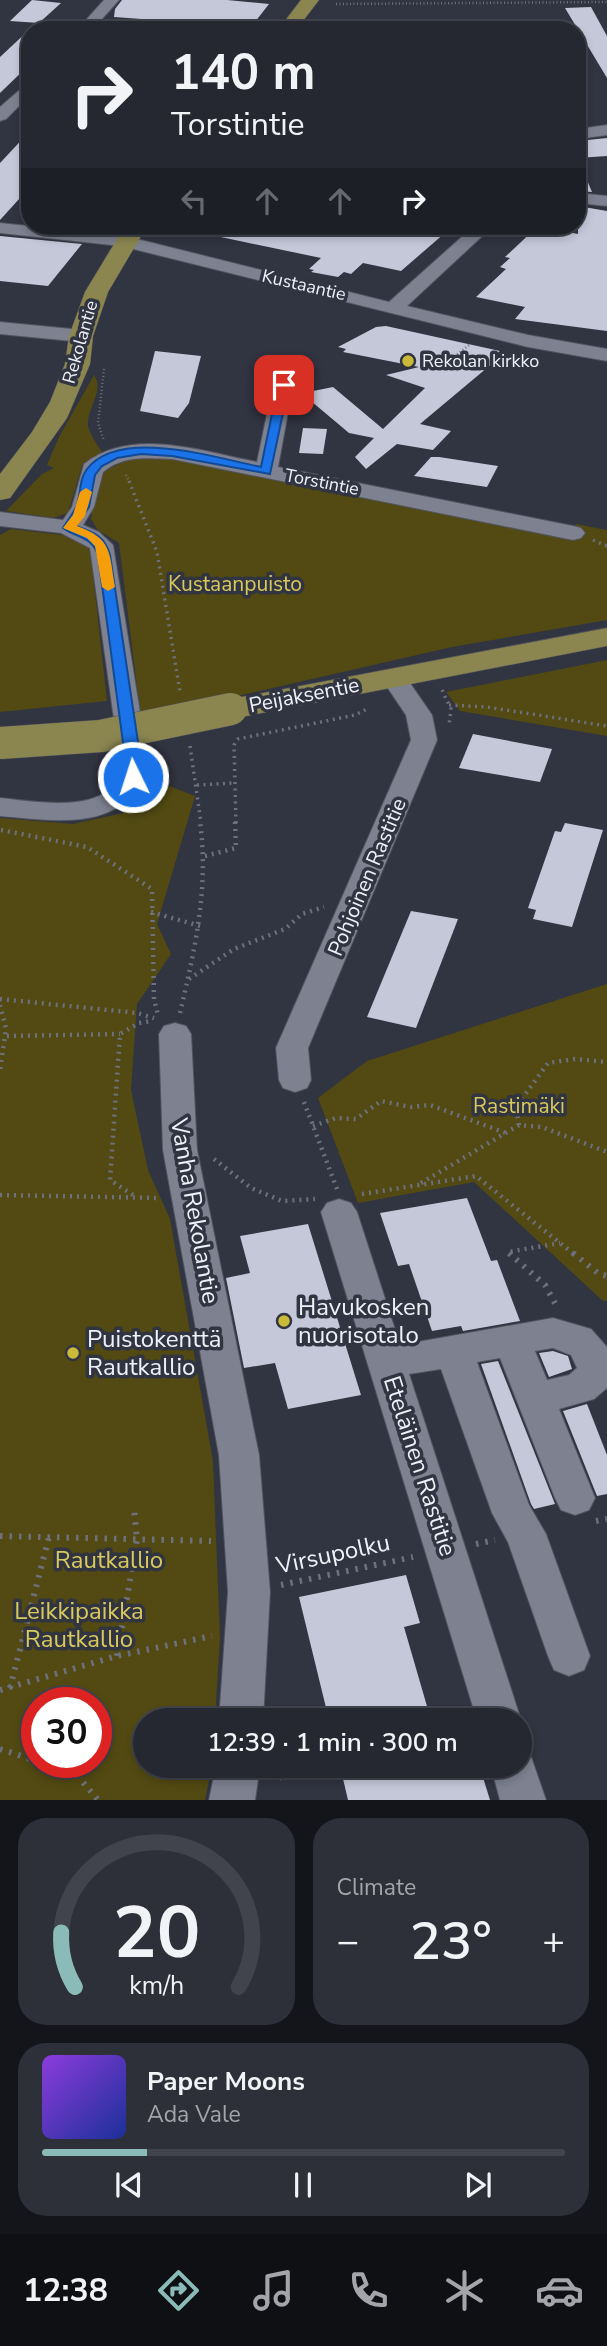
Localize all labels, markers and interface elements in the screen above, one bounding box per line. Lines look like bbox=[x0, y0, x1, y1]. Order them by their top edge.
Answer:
text: 140 m bbox=[171, 39, 315, 106]
icon: right bbox=[56, 49, 147, 140]
text: Torstintie bbox=[171, 103, 305, 146]
icon: left bbox=[175, 182, 213, 220]
icon: ahead bbox=[248, 182, 286, 220]
icon: ahead bbox=[321, 182, 359, 220]
icon: right bbox=[394, 182, 432, 220]
street label: Kustaantie bbox=[260, 264, 348, 306]
street label: Rekolantie bbox=[57, 298, 103, 386]
place label: Rekolan kirkko bbox=[422, 349, 539, 373]
marker: Rekolan kirkko bbox=[400, 353, 416, 369]
pin bbox=[254, 355, 314, 415]
icon: arrive bbox=[265, 366, 303, 404]
street label: Torstintie bbox=[283, 463, 361, 501]
park label: Kustaanpuisto bbox=[168, 570, 302, 598]
street label: Peijaksentie bbox=[246, 671, 362, 719]
position arrow bbox=[96, 740, 170, 814]
street label: Pohjoinen Rastitie bbox=[321, 794, 413, 960]
park label: Rastimäki bbox=[473, 1092, 565, 1120]
street label: Vanha Rekolantie bbox=[163, 1115, 227, 1306]
place label: Havukosken nuorisotalo bbox=[298, 1291, 429, 1351]
marker: Havukosken nuorisotalo bbox=[276, 1313, 292, 1329]
place label: Puistokenttä Rautkallio bbox=[87, 1323, 221, 1383]
marker: Puistokenttä Rautkallio bbox=[65, 1345, 81, 1361]
street label: Eteläinen Rastitie bbox=[376, 1372, 464, 1560]
street label: Virsupolku bbox=[272, 1526, 393, 1582]
park label: Rautkallio bbox=[55, 1544, 163, 1576]
park label: Leikkipaikka Rautkallio bbox=[14, 1595, 144, 1655]
speed limit sign: 30 bbox=[21, 1687, 112, 1778]
text: 12:39 · 1 min · 300 m bbox=[207, 1725, 458, 1760]
text: Climate bbox=[337, 1872, 416, 1903]
text: 20 bbox=[113, 1884, 200, 1984]
text: 23° bbox=[410, 1906, 492, 1977]
text: − bbox=[337, 1916, 359, 1967]
text: + bbox=[542, 1916, 565, 1967]
text: km/h bbox=[129, 1969, 184, 2003]
text: Paper Moons bbox=[147, 2064, 305, 2099]
text: Ada Vale bbox=[147, 2099, 241, 2130]
icon: previous bbox=[110, 2166, 148, 2204]
icon: pause bbox=[284, 2166, 322, 2204]
icon: next bbox=[459, 2166, 497, 2204]
icon: directions bbox=[154, 2266, 203, 2315]
icon: music bbox=[249, 2266, 298, 2315]
icon: phone bbox=[344, 2266, 393, 2315]
icon: climate bbox=[440, 2266, 489, 2315]
icon: car bbox=[535, 2266, 584, 2315]
text: 12:38 bbox=[23, 2269, 108, 2312]

